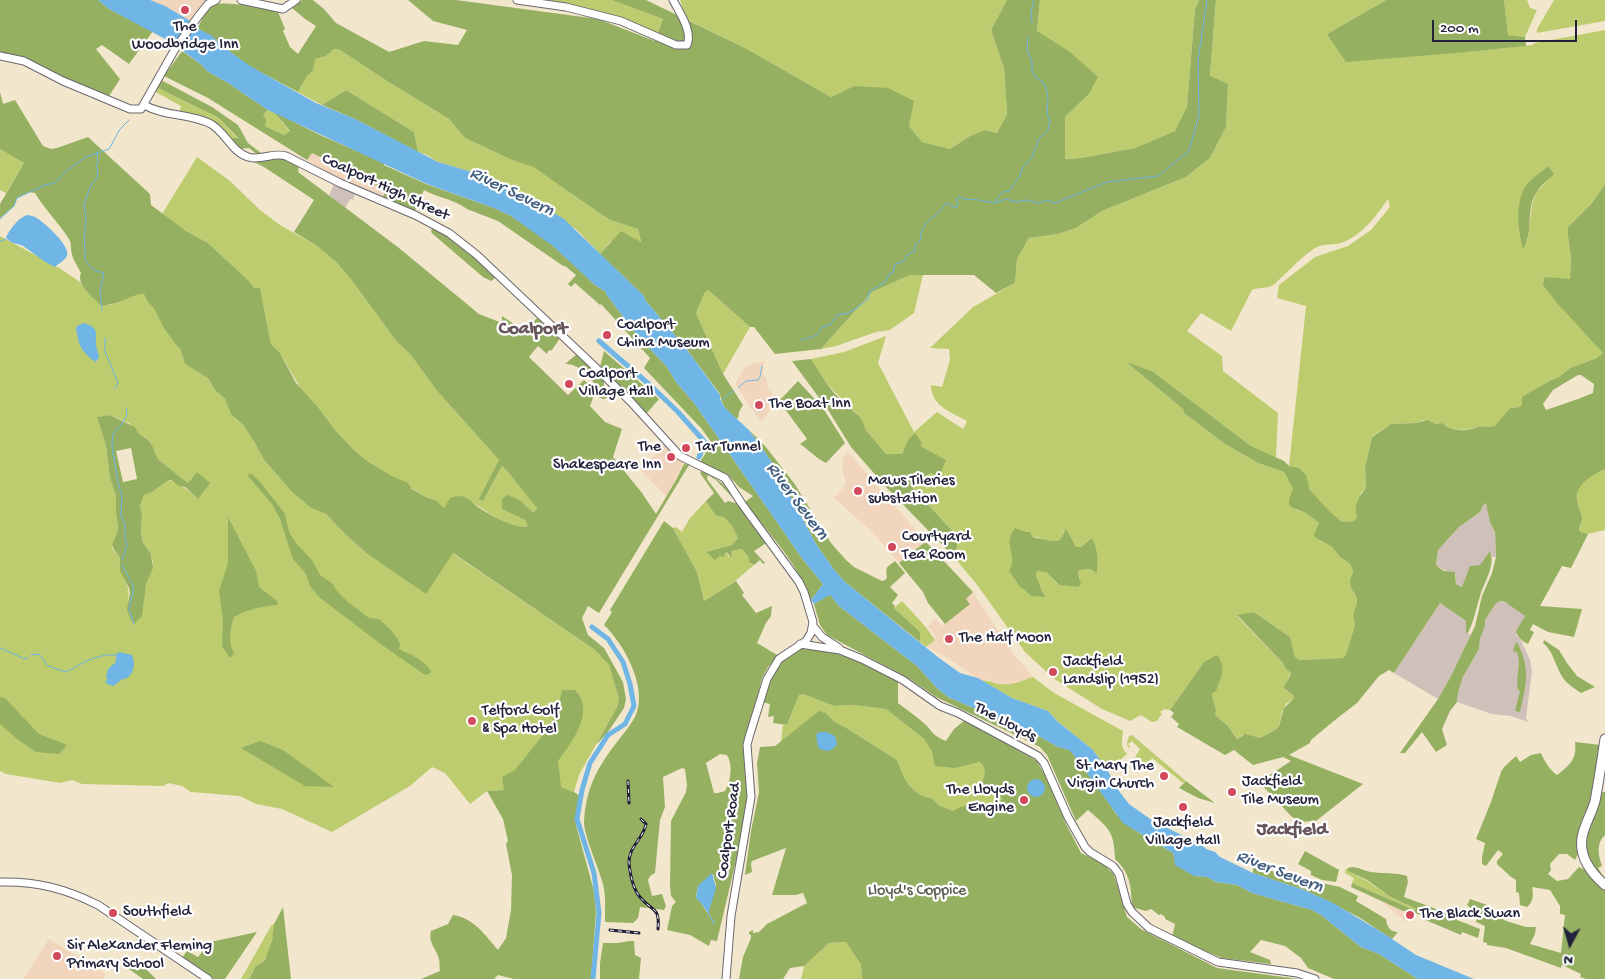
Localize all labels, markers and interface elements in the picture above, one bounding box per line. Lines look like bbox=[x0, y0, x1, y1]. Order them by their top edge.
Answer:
marker: The Woodbridge Inn bbox=[179, 4, 191, 16]
scale bar bbox=[1435, 10, 1580, 42]
place label: The Woodbridge Inn bbox=[132, 18, 238, 56]
text: 200 m bbox=[1440, 20, 1479, 38]
street label: Coalport High Street bbox=[318, 150, 452, 226]
water label: River Severn bbox=[465, 163, 557, 223]
place label: Coalport China Museum bbox=[617, 316, 710, 354]
district label: Coalport bbox=[499, 319, 567, 341]
marker: Coalport China Museum bbox=[601, 329, 613, 341]
place label: Coalport Village Hall bbox=[579, 365, 654, 403]
marker: Coalport Village Hall bbox=[563, 378, 575, 390]
place label: The Boat Inn bbox=[769, 395, 851, 415]
marker: The Boat Inn bbox=[753, 399, 765, 411]
place label: The Shakespeare Inn bbox=[553, 438, 661, 476]
place label: Tar Tunnel bbox=[696, 438, 761, 458]
marker: Tar Tunnel bbox=[680, 442, 692, 454]
marker: The Shakespeare Inn bbox=[665, 451, 677, 463]
water label: River Severn bbox=[760, 459, 832, 545]
place label: Maws Tileries substation bbox=[868, 472, 955, 510]
marker: Maws Tileries substation bbox=[852, 485, 864, 497]
place label: Courtyard Tea Room bbox=[902, 528, 970, 566]
marker: Courtyard Tea Room bbox=[886, 541, 898, 553]
place label: The Half Moon bbox=[959, 629, 1051, 649]
marker: The Half Moon bbox=[943, 633, 955, 645]
place label: Jackfield Landslip (1952) bbox=[1063, 653, 1159, 691]
marker: Jackfield Landslip (1952) bbox=[1047, 666, 1059, 678]
street label: The Lloyds bbox=[971, 699, 1039, 747]
place label: Telford Golf & Spa Hotel bbox=[482, 702, 559, 740]
marker: Telford Golf & Spa Hotel bbox=[466, 715, 478, 727]
place label: St Mary The Virgin Church bbox=[1068, 757, 1154, 795]
marker: St Mary The Virgin Church bbox=[1158, 770, 1170, 782]
place label: Jackfield Tile Museum bbox=[1242, 773, 1319, 811]
place label: The Lloyds Engine bbox=[946, 781, 1014, 819]
street label: Coalport Road bbox=[714, 782, 746, 880]
marker: Jackfield Tile Museum bbox=[1226, 786, 1238, 798]
marker: The Lloyds Engine bbox=[1018, 794, 1030, 806]
marker: Jackfield Village Hall bbox=[1177, 801, 1189, 813]
place label: Jackfield Village Hall bbox=[1146, 814, 1220, 852]
district label: Jackfield bbox=[1257, 820, 1327, 842]
water label: River Severn bbox=[1233, 847, 1325, 899]
park label: Lloyd's Coppice bbox=[868, 882, 966, 902]
place label: Southfield bbox=[123, 903, 191, 923]
place label: The Black Swan bbox=[1420, 905, 1520, 925]
marker: Southfield bbox=[107, 907, 119, 919]
marker: The Black Swan bbox=[1404, 909, 1416, 921]
north arrow bbox=[1545, 919, 1595, 969]
place label: Sir Alexander Fleming Primary School bbox=[67, 937, 212, 975]
marker: Sir Alexander Fleming Primary School bbox=[51, 950, 63, 962]
text: N bbox=[1563, 950, 1574, 968]

